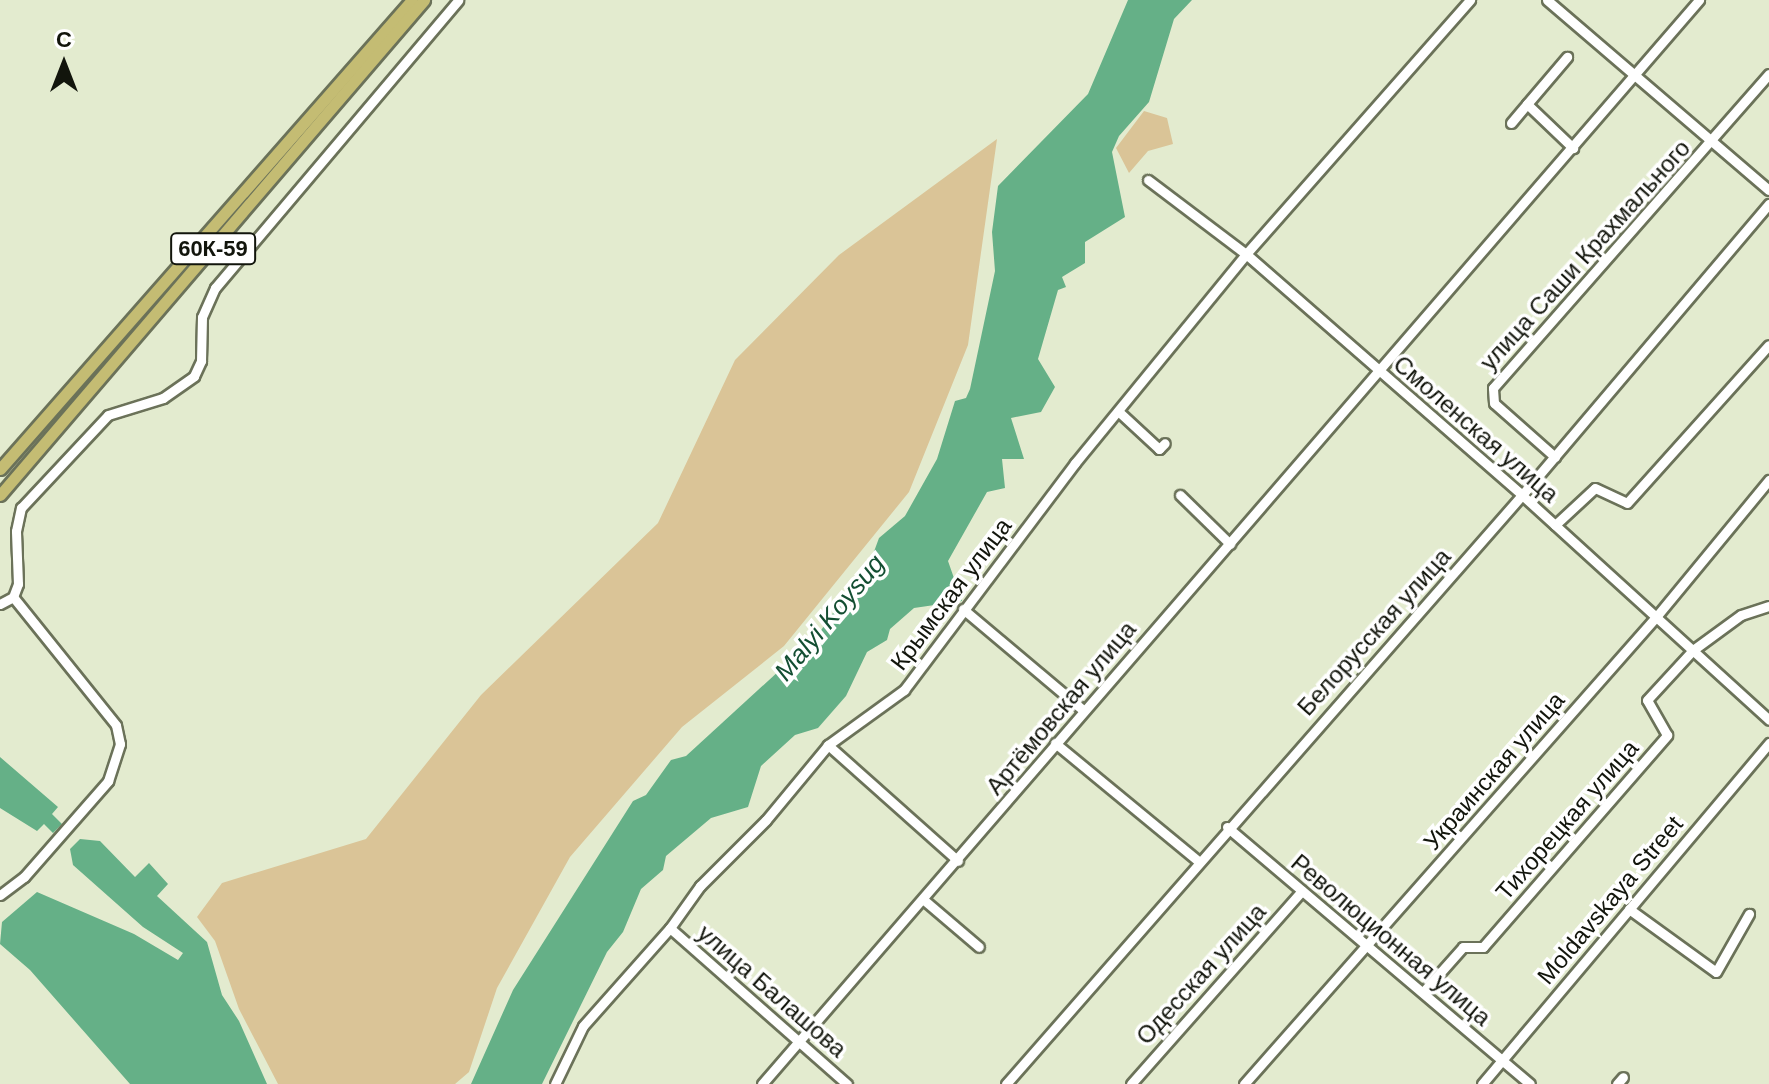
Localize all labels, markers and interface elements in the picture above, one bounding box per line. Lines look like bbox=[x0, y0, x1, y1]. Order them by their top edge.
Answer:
north arrow bbox=[24, 24, 104, 104]
text: С bbox=[56, 27, 72, 52]
street label: улица Саши Крахмального bbox=[1474, 134, 1696, 376]
road number: 60К-59 bbox=[169, 231, 257, 267]
street label: Смоленская улица bbox=[1388, 349, 1564, 509]
street label: Крымская улица bbox=[884, 512, 1018, 676]
street label: Белорусская улица bbox=[1291, 543, 1457, 721]
water label: Malyi Koysug bbox=[768, 549, 892, 687]
street label: Артёмовская улица bbox=[980, 615, 1142, 801]
street label: Украинская улица bbox=[1418, 686, 1570, 856]
street label: Тихорецкая улица bbox=[1490, 734, 1644, 906]
street label: Moldavskaya Street bbox=[1531, 810, 1689, 990]
street label: Революционная улица bbox=[1285, 848, 1497, 1032]
street label: Одесская улица bbox=[1130, 898, 1272, 1050]
street label: улица Балашова bbox=[692, 919, 852, 1063]

